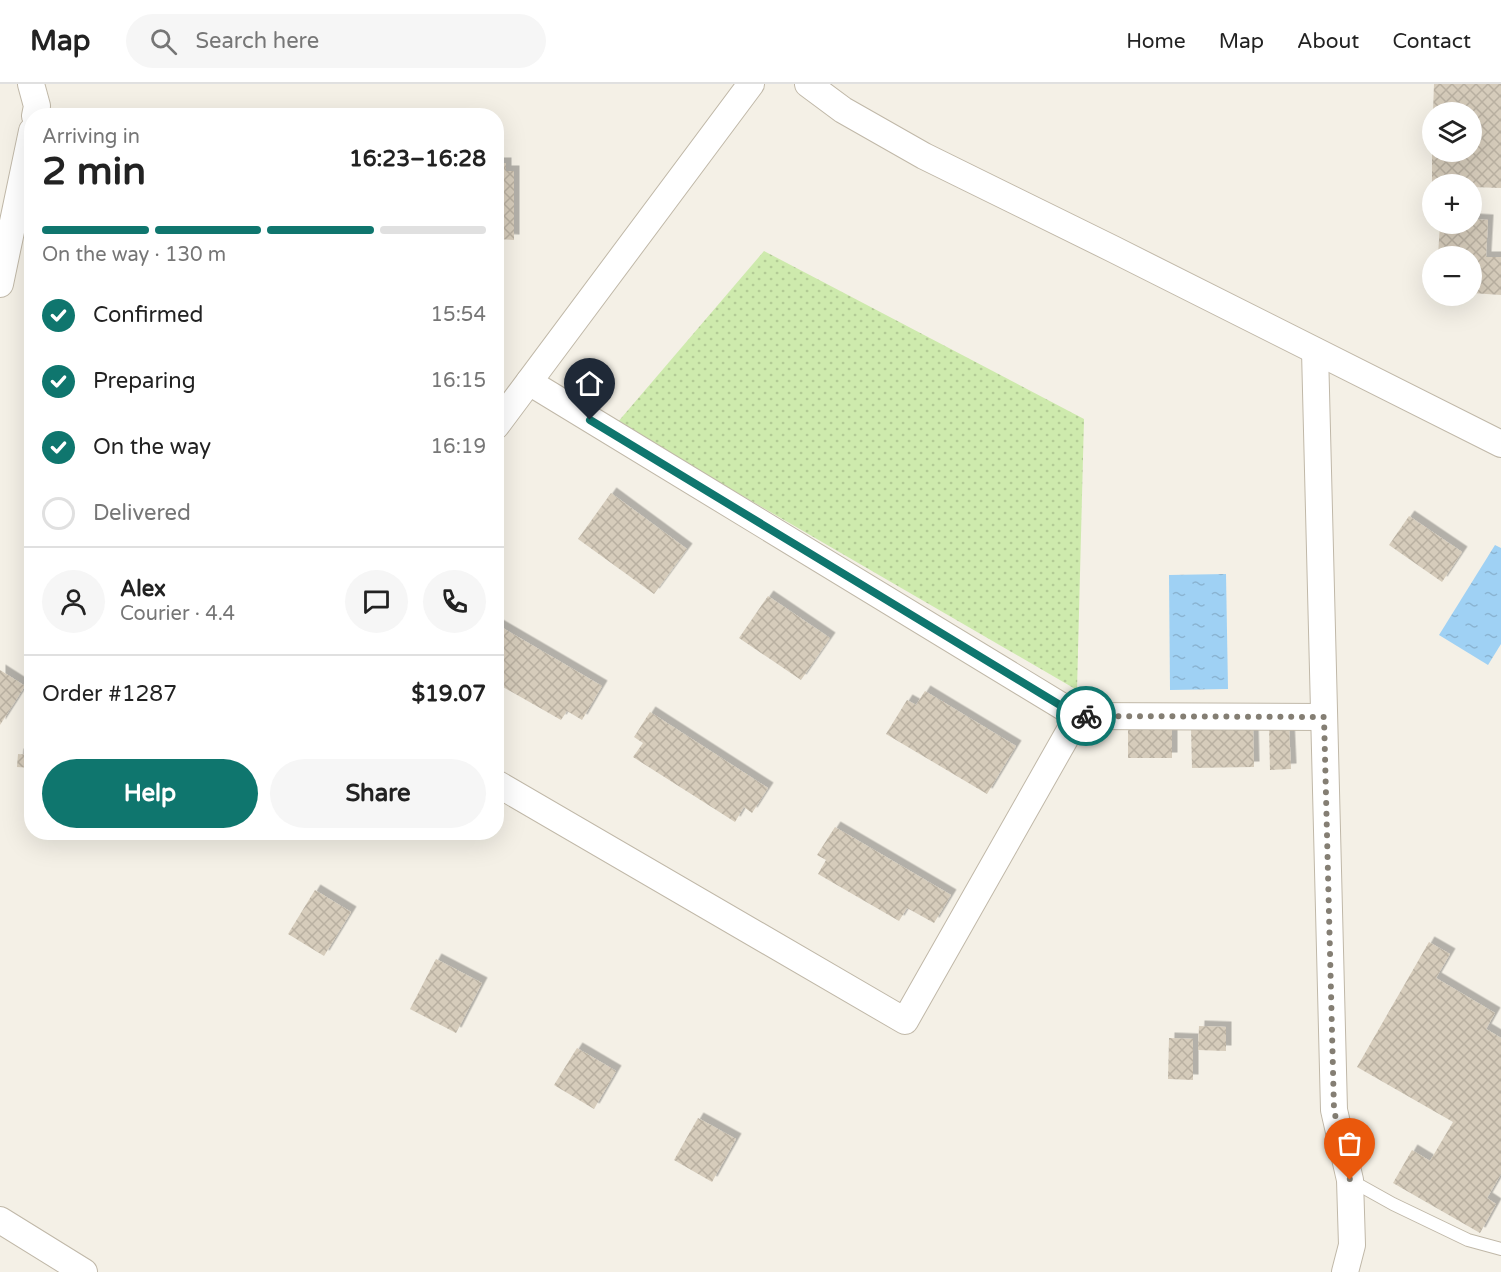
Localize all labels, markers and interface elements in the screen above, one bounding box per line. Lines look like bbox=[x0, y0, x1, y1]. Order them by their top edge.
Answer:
search box bbox=[126, 14, 546, 68]
text: Map bbox=[30, 24, 90, 58]
icon: search bbox=[147, 25, 180, 58]
text: Search here bbox=[195, 28, 319, 54]
text: Home bbox=[1126, 29, 1186, 54]
text: Map bbox=[1219, 29, 1264, 54]
text: About bbox=[1297, 29, 1359, 54]
text: Contact bbox=[1392, 29, 1471, 54]
map controls bbox=[1422, 102, 1482, 306]
button: layers bbox=[1422, 102, 1482, 162]
text: Arriving in bbox=[42, 125, 140, 149]
text: 16:23–16:28 bbox=[349, 146, 486, 172]
text: 2 min bbox=[42, 148, 146, 195]
button: + bbox=[1422, 174, 1482, 234]
text: On the way · 130 m bbox=[42, 243, 226, 267]
button: − bbox=[1422, 246, 1482, 306]
icon: check bbox=[42, 299, 75, 332]
text: Confirmed bbox=[93, 302, 203, 328]
text: 15:54 bbox=[431, 303, 486, 327]
pin bbox=[564, 358, 615, 420]
icon: check bbox=[42, 365, 75, 398]
icon: home bbox=[573, 367, 606, 400]
text: Preparing bbox=[93, 368, 196, 394]
text: 16:15 bbox=[431, 369, 486, 393]
icon: check bbox=[42, 431, 75, 464]
text: On the way bbox=[93, 434, 211, 460]
text: 16:19 bbox=[431, 435, 486, 459]
text: Delivered bbox=[93, 500, 191, 526]
button: person bbox=[42, 570, 105, 633]
button: chat bbox=[345, 570, 408, 633]
button: phone bbox=[423, 570, 486, 633]
text: Alex bbox=[120, 576, 166, 602]
text: Courier · 4.4 bbox=[120, 602, 235, 626]
text: Order #1287 bbox=[42, 681, 177, 707]
text: $19.07 bbox=[411, 681, 486, 707]
courier bbox=[1056, 686, 1116, 746]
icon: bike bbox=[1070, 700, 1103, 733]
button: Help bbox=[42, 759, 258, 828]
button: Share bbox=[270, 759, 486, 828]
pin bbox=[1324, 1118, 1375, 1180]
icon: bag bbox=[1333, 1127, 1366, 1160]

